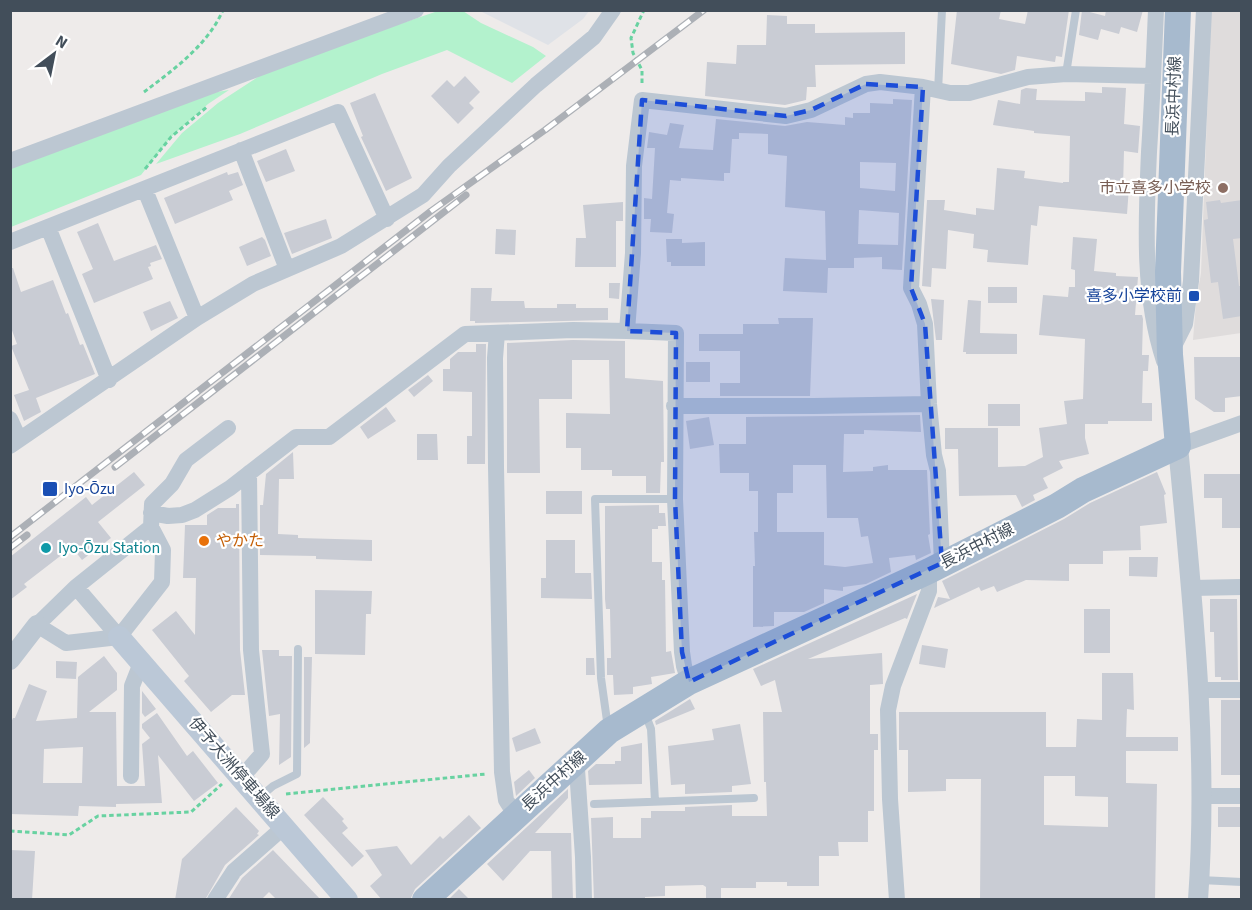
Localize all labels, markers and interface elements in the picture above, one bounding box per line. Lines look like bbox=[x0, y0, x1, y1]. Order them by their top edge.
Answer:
north arrow bbox=[24, 24, 84, 84]
text: N bbox=[51, 30, 72, 54]
street label: 長浜中村線 bbox=[1162, 56, 1186, 136]
place label: 市立喜多小学校 bbox=[1099, 177, 1211, 199]
marker: 市立喜多小学校 bbox=[1216, 181, 1230, 195]
place label: 喜多小学校前 bbox=[1086, 285, 1182, 307]
marker: 喜多小学校前 bbox=[1187, 289, 1201, 303]
place label: Iyo-Ōzu bbox=[64, 478, 115, 500]
marker: Iyo-Ōzu bbox=[41, 480, 59, 498]
street label: 長浜中村線 bbox=[936, 518, 1018, 574]
place label: やかた bbox=[216, 530, 264, 552]
marker: やかた bbox=[197, 534, 211, 548]
place label: Iyo-Ōzu Station bbox=[58, 537, 160, 559]
marker: Iyo-Ōzu Station bbox=[39, 541, 53, 555]
street label: 伊予大洲停車場線 bbox=[184, 712, 284, 824]
street label: 長浜中村線 bbox=[517, 746, 591, 816]

